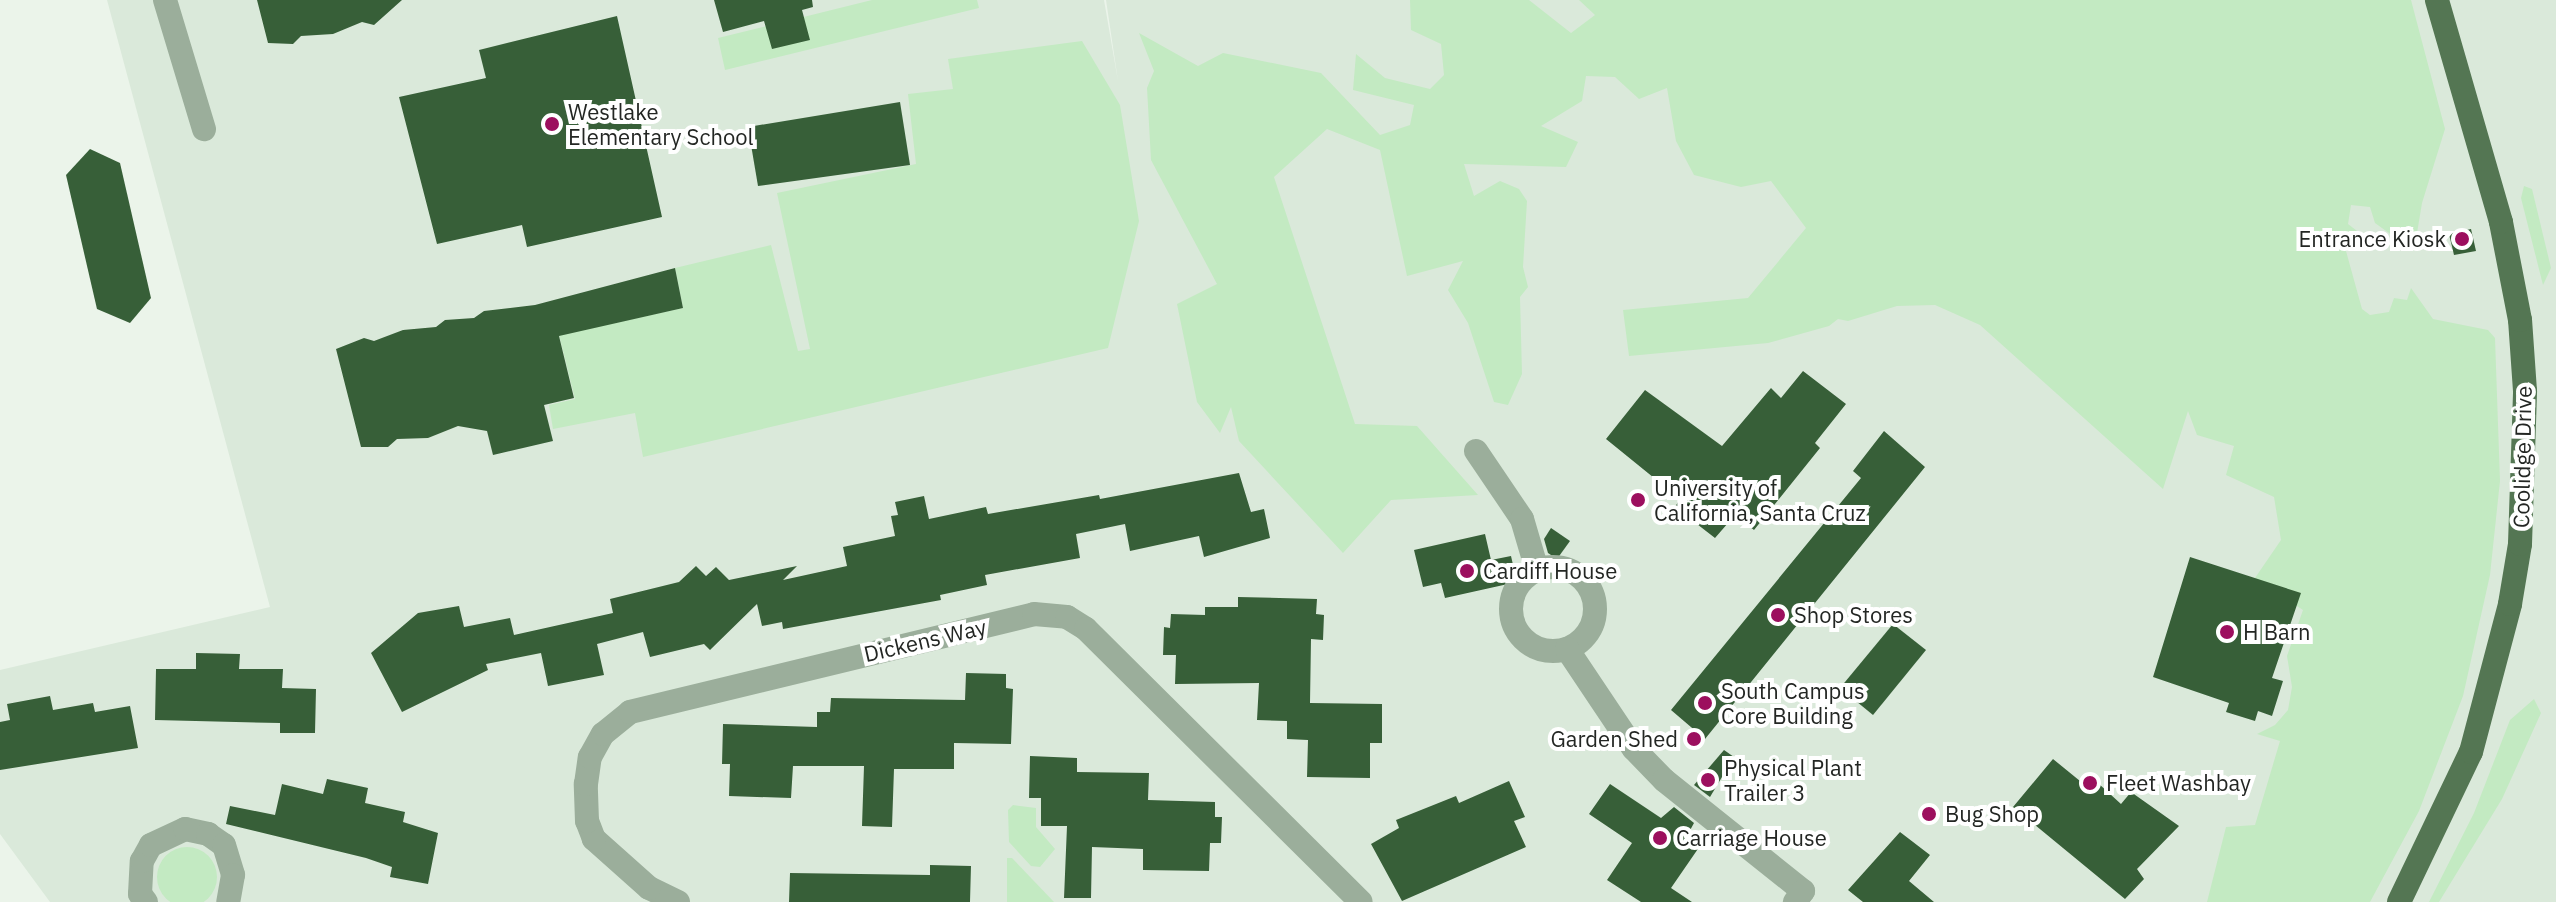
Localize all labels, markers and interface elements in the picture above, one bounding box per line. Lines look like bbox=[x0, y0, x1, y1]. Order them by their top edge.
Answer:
place label: Westlake Elementary School bbox=[568, 98, 754, 150]
marker: Westlake Elementary School bbox=[543, 115, 561, 133]
place label: Entrance Kiosk bbox=[2298, 226, 2446, 252]
marker: Entrance Kiosk bbox=[2453, 230, 2471, 248]
street label: Coolidge Drive bbox=[2508, 386, 2536, 528]
place label: University of California, Santa Cruz bbox=[1654, 474, 1866, 526]
marker: University of California, Santa Cruz bbox=[1629, 491, 1647, 509]
place label: Cardiff House bbox=[1483, 558, 1617, 584]
marker: Cardiff House bbox=[1458, 562, 1476, 580]
place label: Shop Stores bbox=[1794, 602, 1913, 628]
marker: Shop Stores bbox=[1769, 606, 1787, 624]
street label: Dickens Way bbox=[861, 613, 989, 667]
place label: H Barn bbox=[2243, 619, 2310, 645]
marker: H Barn bbox=[2218, 623, 2236, 641]
place label: South Campus Core Building bbox=[1721, 677, 1865, 728]
marker: South Campus Core Building bbox=[1696, 694, 1714, 712]
place label: Garden Shed bbox=[1550, 726, 1678, 752]
marker: Garden Shed bbox=[1685, 730, 1703, 748]
place label: Physical Plant Trailer 3 bbox=[1724, 754, 1862, 806]
place label: Fleet Washbay bbox=[2106, 770, 2251, 796]
marker: Physical Plant Trailer 3 bbox=[1699, 771, 1717, 789]
marker: Fleet Washbay bbox=[2081, 774, 2099, 792]
place label: Bug Shop bbox=[1945, 801, 2039, 827]
marker: Bug Shop bbox=[1920, 805, 1938, 823]
place label: Carriage House bbox=[1676, 825, 1827, 851]
marker: Carriage House bbox=[1651, 829, 1669, 847]

